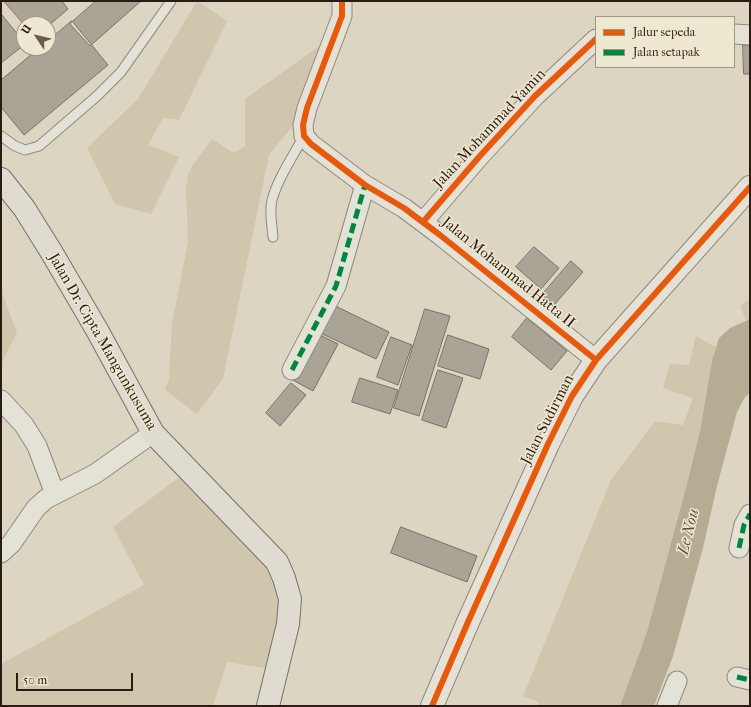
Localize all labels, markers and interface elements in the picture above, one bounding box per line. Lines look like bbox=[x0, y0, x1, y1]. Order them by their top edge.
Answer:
north arrow bbox=[16, 16, 56, 56]
legend bbox=[595, 16, 735, 68]
text: U bbox=[19, 22, 34, 37]
text: Jalur sepeda bbox=[633, 25, 695, 39]
text: Jalan setapak bbox=[633, 45, 700, 59]
street label: Jalan Mohammad Yamin bbox=[430, 66, 550, 192]
street label: Jalan Mohammad Hatta II bbox=[438, 214, 578, 332]
street label: Jalan Dr. Cipta Mangunkusuma bbox=[44, 250, 160, 434]
street label: Jalan Sudirman bbox=[518, 372, 578, 468]
water label: Le Nou bbox=[674, 507, 704, 557]
scale bar bbox=[18, 665, 135, 691]
text: 50 m bbox=[23, 673, 47, 687]

